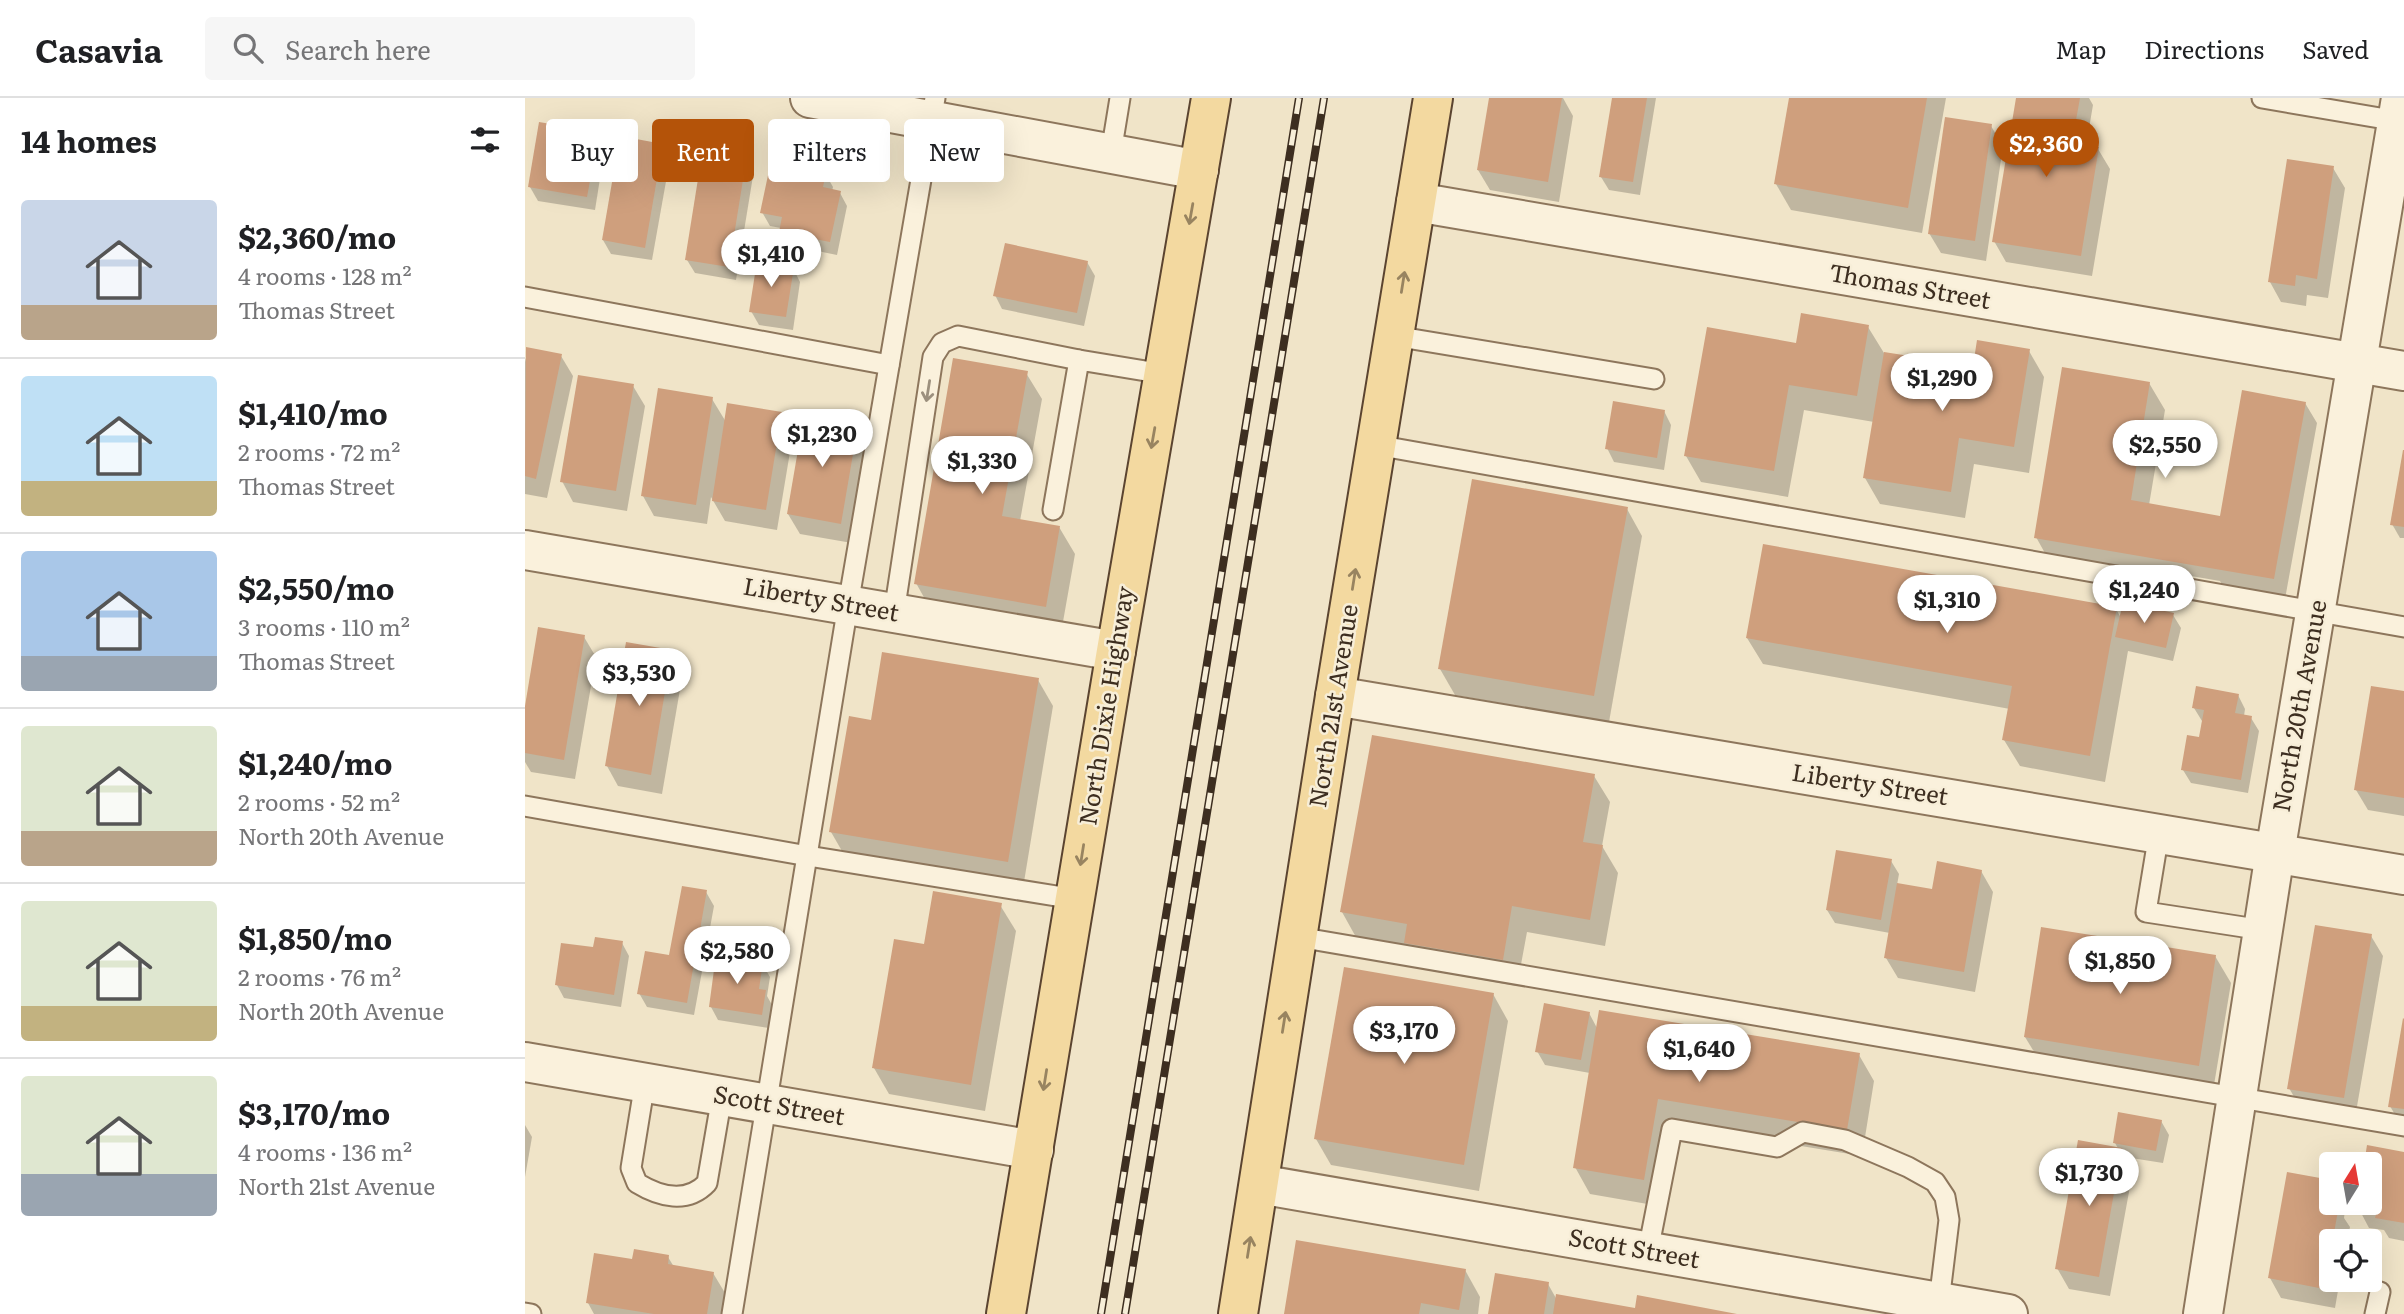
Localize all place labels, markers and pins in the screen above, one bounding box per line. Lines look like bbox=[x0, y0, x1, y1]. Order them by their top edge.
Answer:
pin: $2,360 bbox=[1989, 120, 2103, 179]
pin: $1,410 bbox=[714, 230, 828, 289]
pin: $1,290 bbox=[1885, 354, 1999, 413]
pin: $1,230 bbox=[765, 410, 879, 469]
pin: $2,550 bbox=[2108, 420, 2222, 480]
pin: $1,330 bbox=[925, 436, 1039, 496]
pin: $1,240 bbox=[2087, 566, 2201, 625]
pin: $1,310 bbox=[1890, 575, 2004, 635]
pin: $3,530 bbox=[582, 648, 696, 708]
pin: $2,580 bbox=[680, 926, 794, 986]
pin: $1,850 bbox=[2063, 936, 2177, 996]
pin: $3,170 bbox=[1347, 1006, 1461, 1066]
pin: $1,640 bbox=[1642, 1024, 1756, 1084]
pin: $1,730 bbox=[2032, 1148, 2146, 1208]

